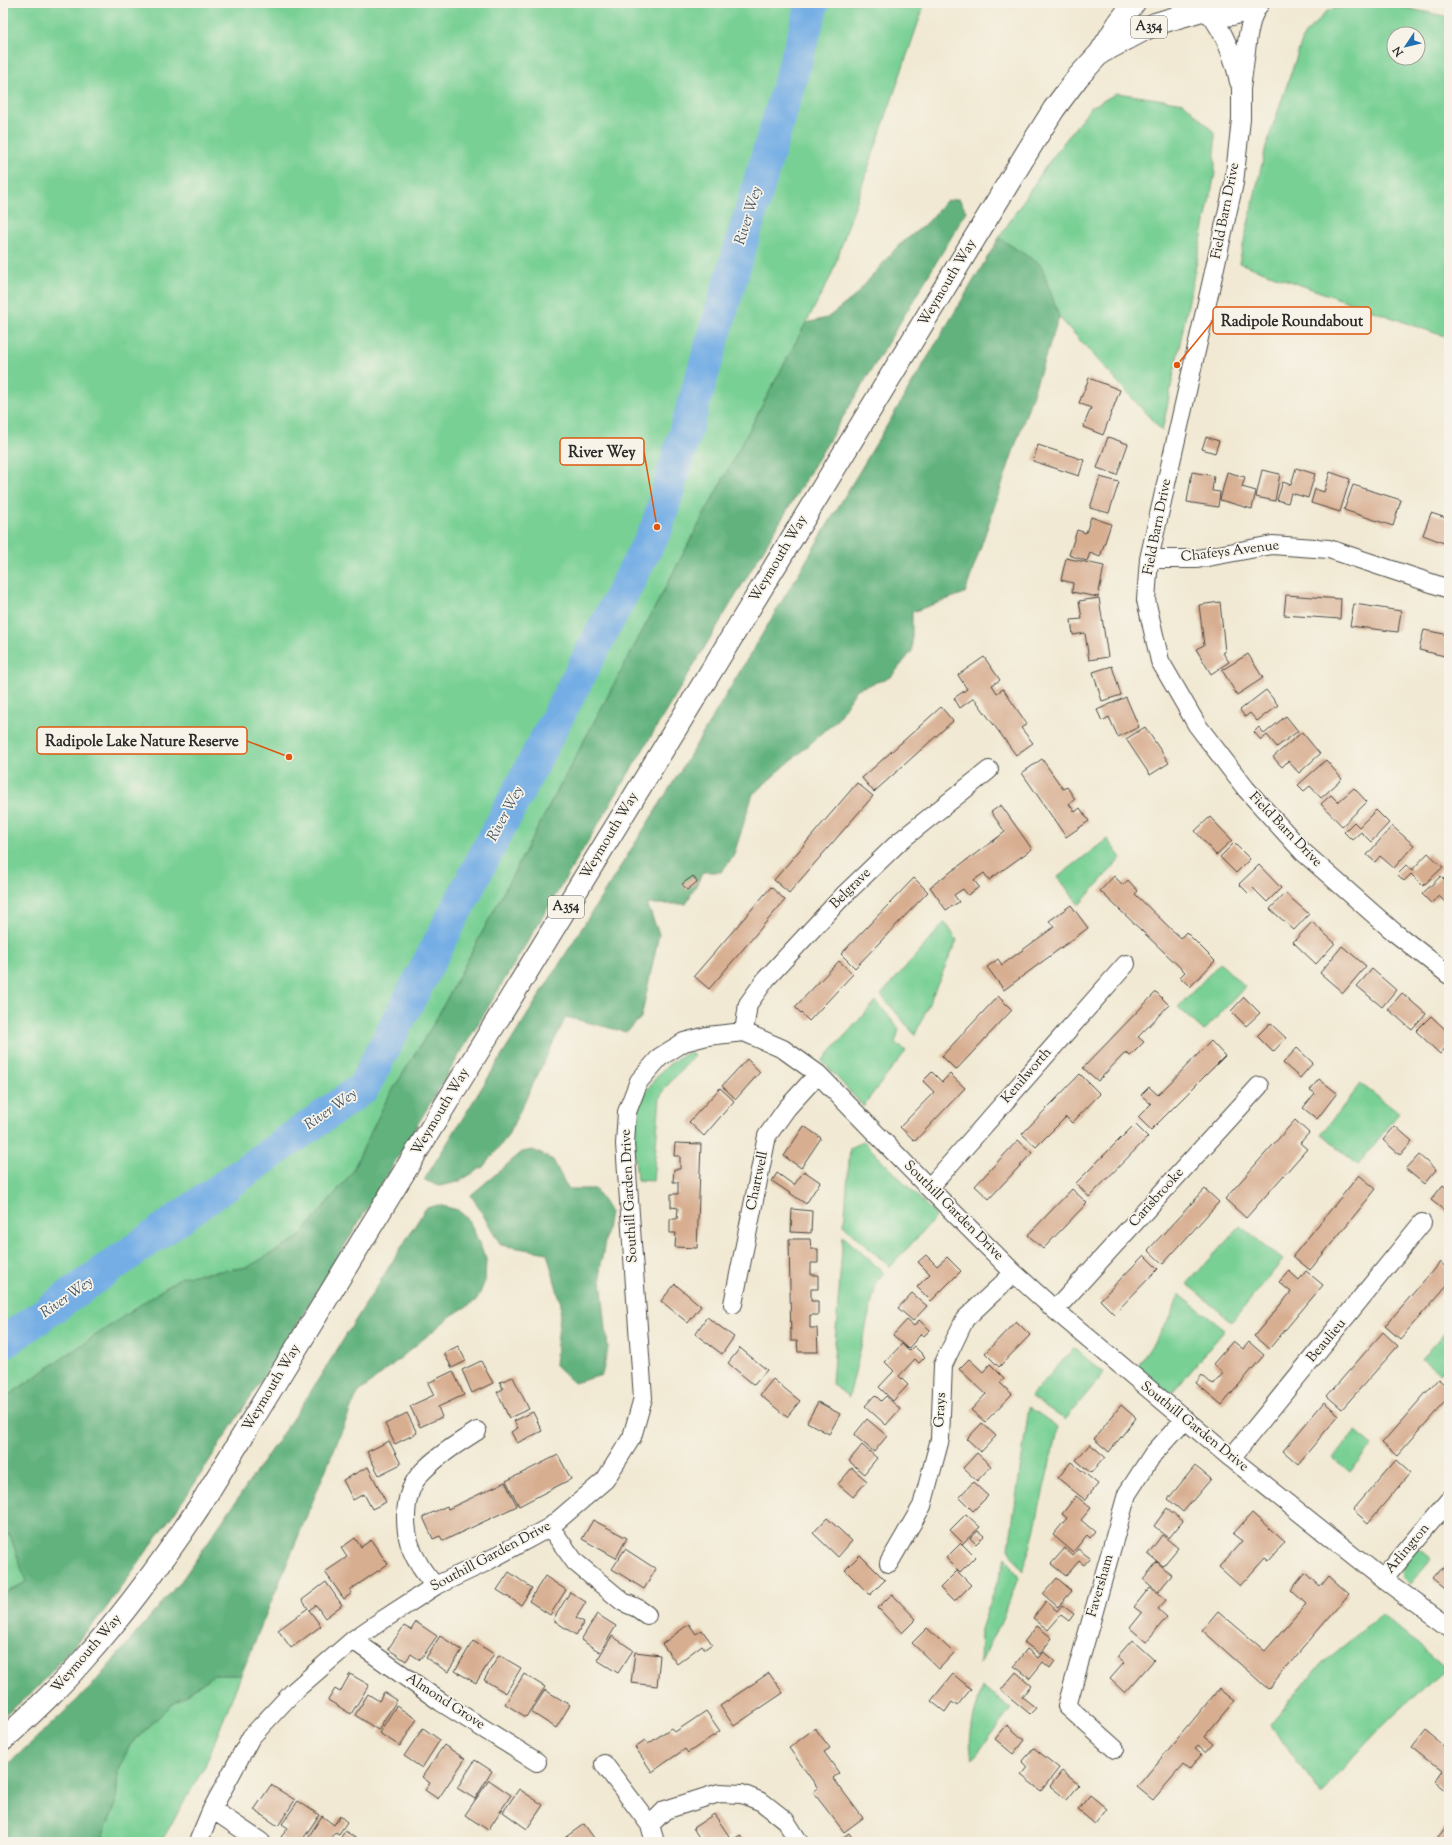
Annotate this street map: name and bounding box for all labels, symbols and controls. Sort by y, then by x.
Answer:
road number: A354 [1131,16,1167,38]
north arrow [1386,26,1426,66]
text: N [1389,43,1408,60]
street label: Field Barn Drive [1207,161,1245,261]
water label: River Wey [730,184,768,248]
street label: Weymouth Way [914,236,982,330]
callout: Radipole Roundabout [1213,307,1371,334]
text: Radipole Roundabout [1221,312,1364,333]
callout: River Wey [560,438,644,465]
text: River Wey [568,443,636,464]
street label: Field Barn Drive [1139,477,1177,577]
street label: Weymouth Way [745,512,813,606]
street label: Chafeys Avenue [1180,536,1280,568]
callout: Radipole Lake Nature Reserve [37,727,247,754]
text: Radipole Lake Nature Reserve [45,732,239,753]
water label: River Wey [483,783,529,845]
street label: Field Barn Drive [1244,788,1326,872]
street label: Weymouth Way [576,789,644,883]
street label: Belgrave [826,864,876,914]
road number: A354 [548,896,584,918]
street label: Kenilworth [997,1044,1057,1108]
street label: Weymouth Way [407,1065,475,1159]
water label: River Wey [301,1084,361,1136]
street label: Southill Garden Drive [617,1129,643,1263]
street label: Chartwell [742,1149,774,1212]
street label: Southill Garden Drive [899,1157,1007,1265]
street label: Carisbrooke [1125,1164,1189,1232]
water label: River Wey [37,1272,97,1324]
street label: Beaulieu [1303,1315,1351,1367]
street label: Weymouth Way [238,1341,306,1435]
street label: Southill Garden Drive [1136,1377,1252,1477]
street label: Grays [930,1392,952,1428]
street label: Southill Garden Drive [427,1517,555,1597]
street label: Arlington [1381,1520,1435,1578]
street label: Faversham [1083,1552,1120,1620]
street label: Weymouth Way [47,1610,127,1698]
street label: Almond Grove [401,1669,489,1735]

